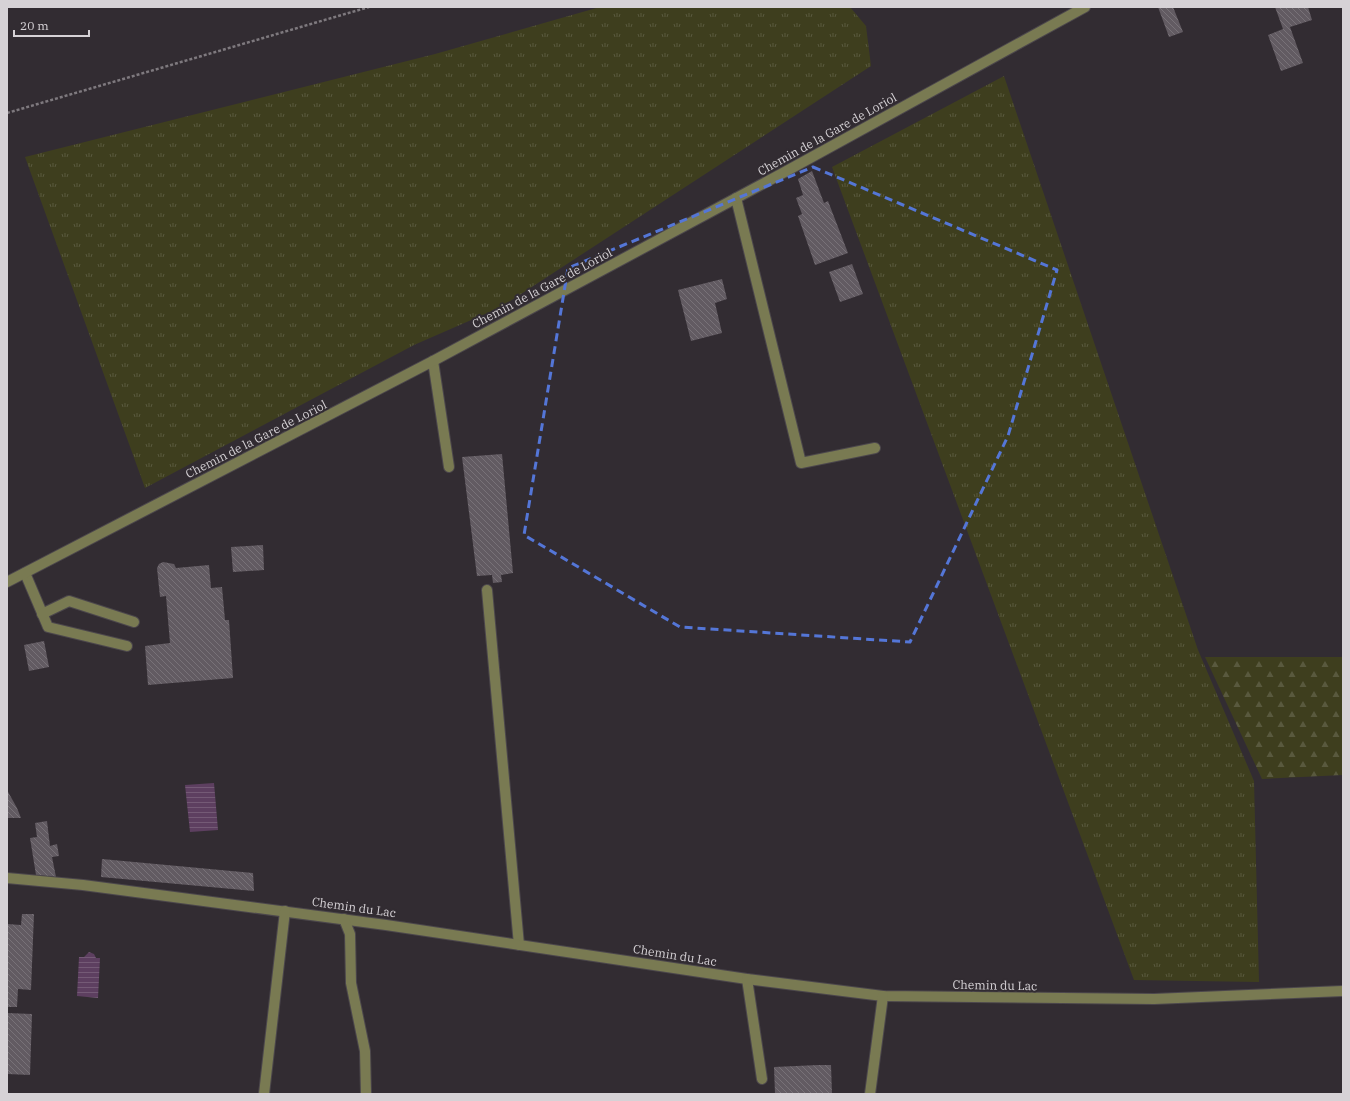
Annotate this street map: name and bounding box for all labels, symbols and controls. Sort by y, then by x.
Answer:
scale bar [14,12,89,38]
text: 20 m [20,18,49,33]
street label: Chemin de la Gare de Loriol [755,89,899,179]
street label: Chemin de la Gare de Loriol [469,244,615,331]
street label: Chemin de la Gare de Loriol [183,397,330,481]
street label: Chemin du Lac [311,894,397,920]
street label: Chemin du Lac [632,941,718,969]
street label: Chemin du Lac [952,977,1038,993]

